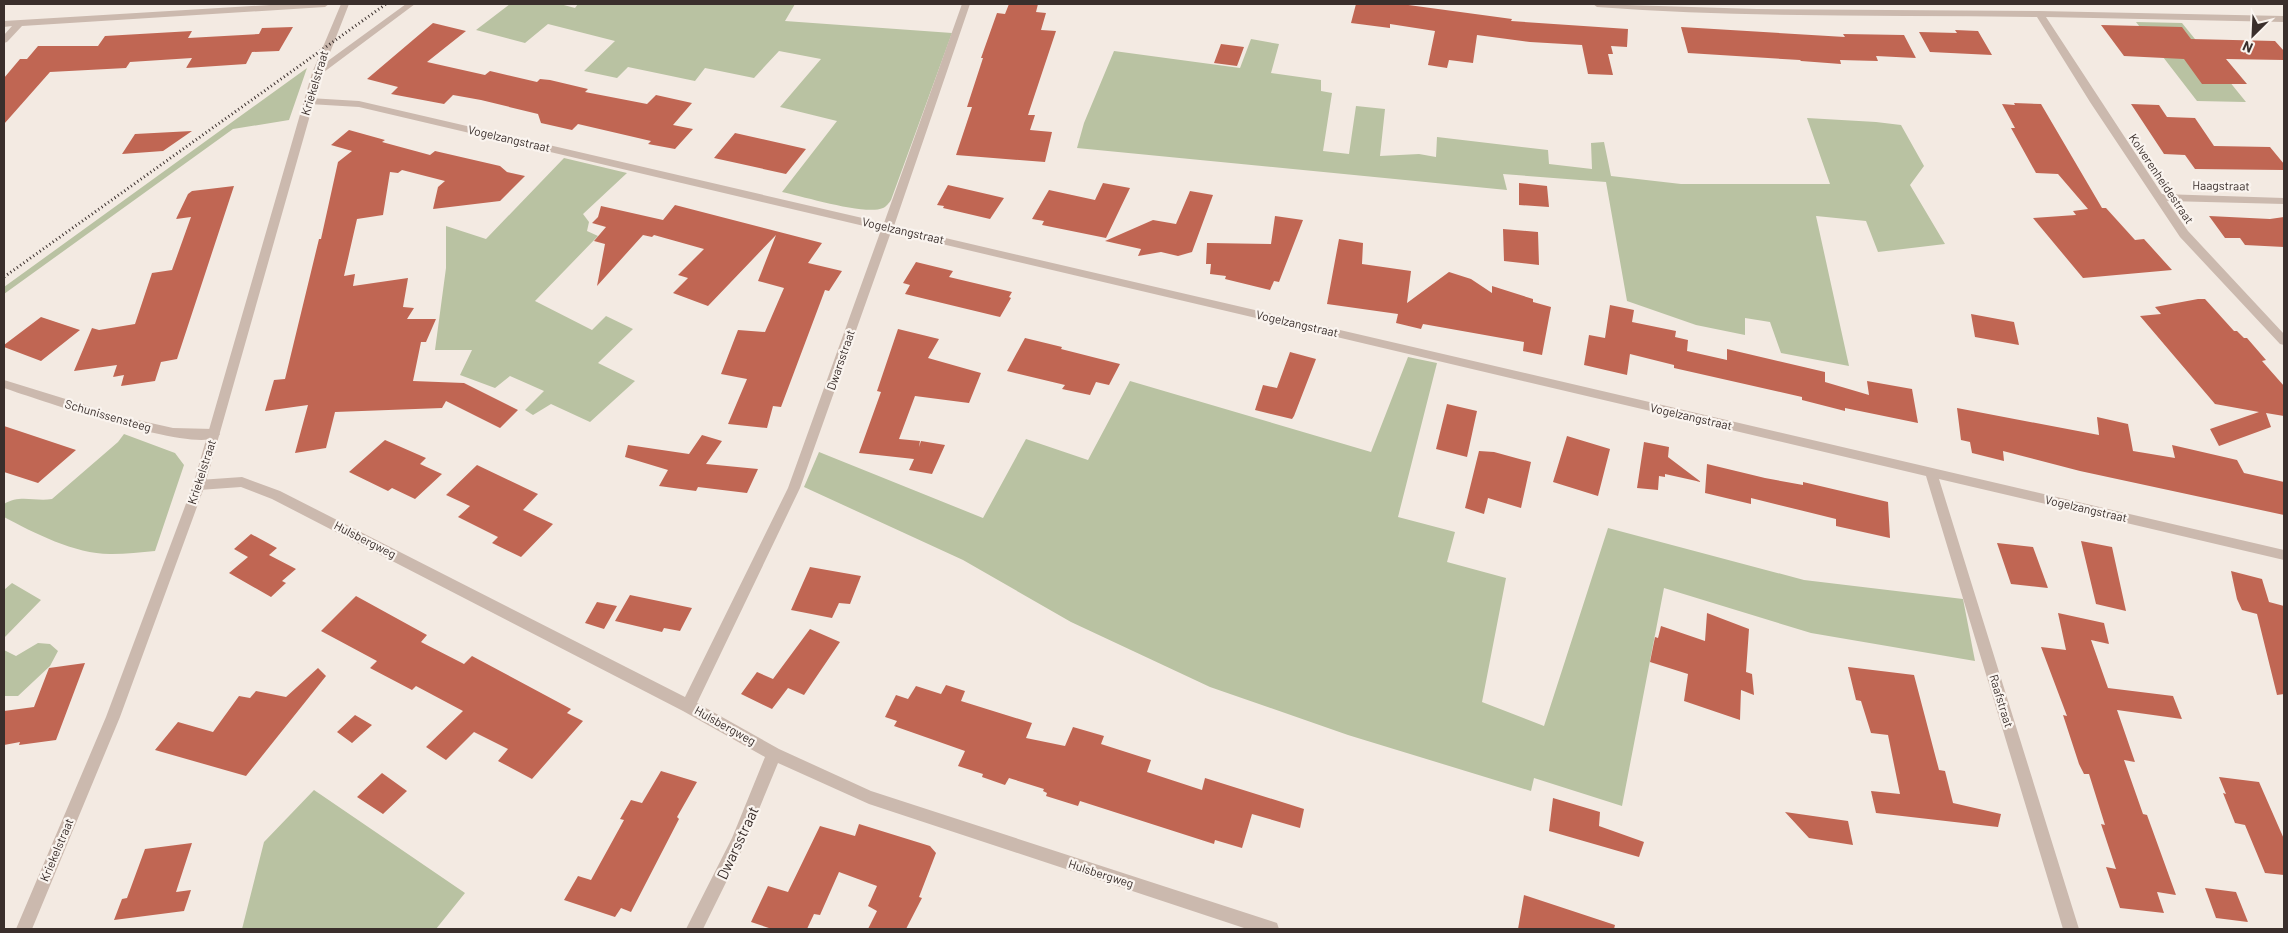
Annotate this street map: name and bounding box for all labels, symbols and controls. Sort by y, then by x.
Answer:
north arrow [2228,10,2278,60]
text: N [2240,38,2255,57]
street label: Kriekelstraat [298,49,331,117]
street label: Vogelzangstraat [467,122,552,154]
street label: Kolverenheidestraat [2127,131,2197,226]
street label: Haagstraat [2192,177,2250,193]
street label: Vogelzangstraat [861,214,946,246]
street label: Vogelzangstraat [1255,307,1340,339]
street label: Dwarsstraat [823,328,857,392]
street label: Schunissensteeg [64,396,153,434]
street label: Vogelzangstraat [1649,400,1734,432]
street label: Kriekelstraat [184,438,218,506]
street label: Vogelzangstraat [2044,492,2129,524]
street label: Hulsbergweg [332,518,399,561]
street label: Raafstraat [1987,673,2017,729]
street label: Hulsbergweg [693,703,758,748]
street label: Dwarsstraat [712,803,762,882]
street label: Kriekelstraat [37,816,76,883]
street label: Hulsbergweg [1067,856,1136,890]

